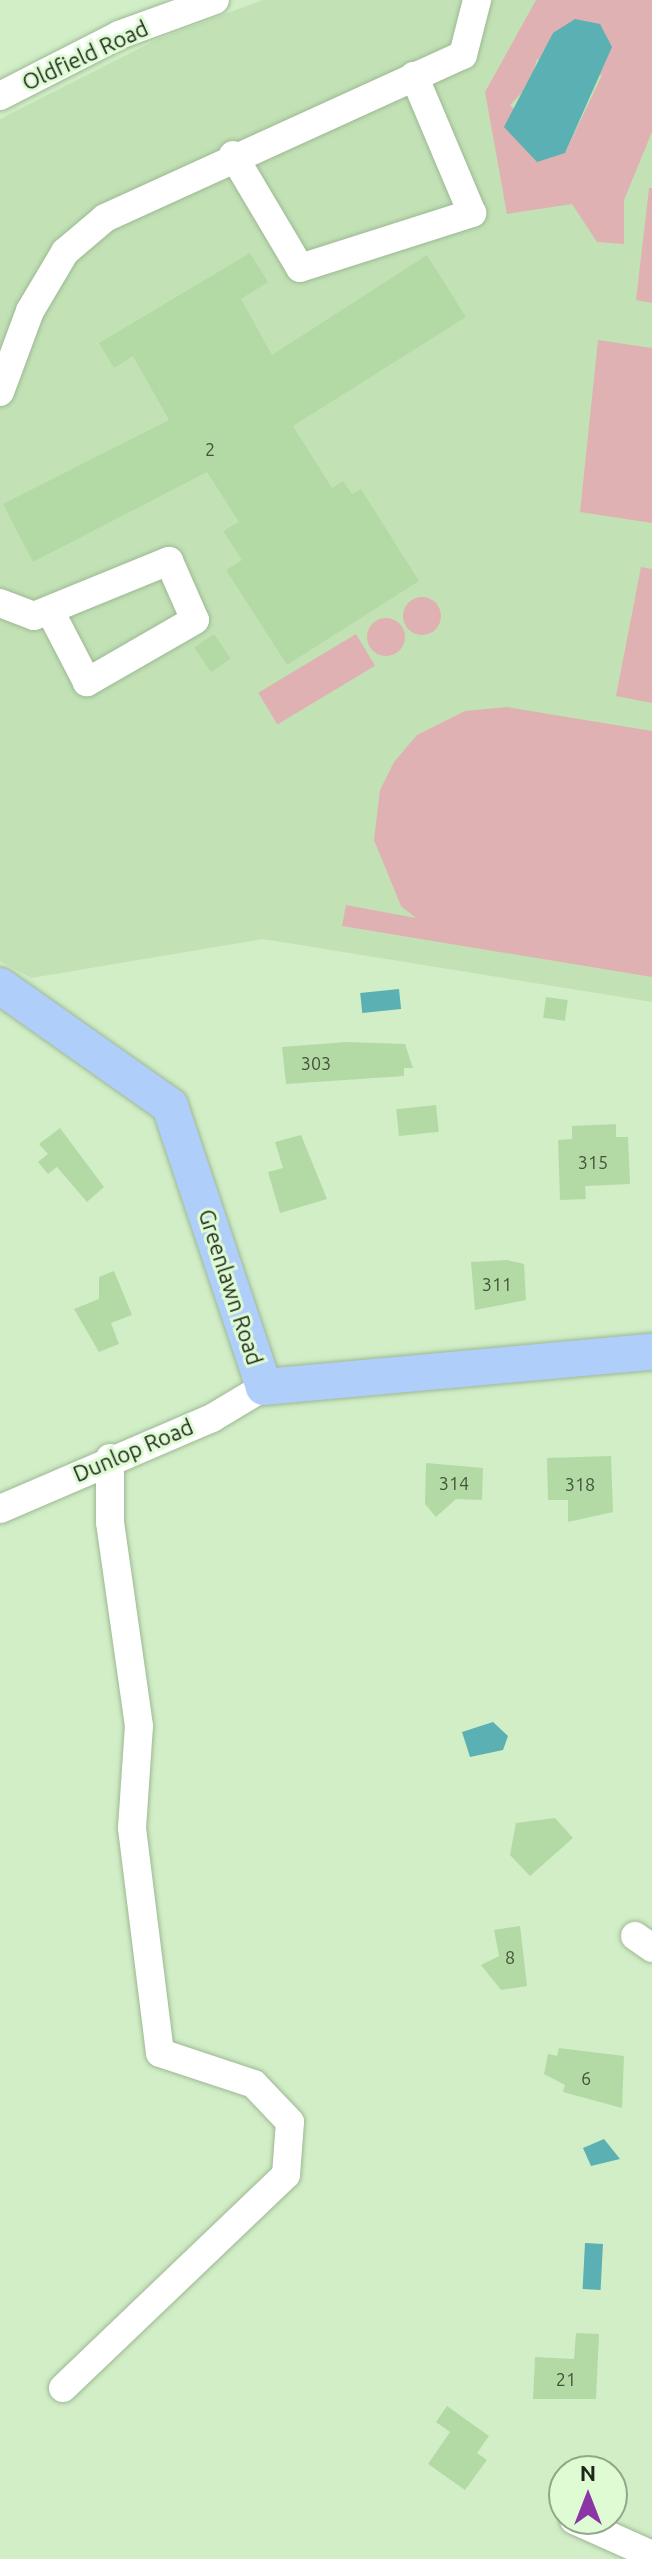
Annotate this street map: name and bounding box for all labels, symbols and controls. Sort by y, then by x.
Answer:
street label: Oldfield Road [18,14,152,96]
house number: 2 [205,438,215,460]
house number: 303 [301,1052,331,1074]
house number: 315 [578,1151,608,1173]
street label: Greenlawn Road [193,1206,269,1368]
house number: 311 [482,1273,512,1295]
street label: Dunlop Road [69,1413,197,1487]
house number: 314 [439,1472,469,1494]
house number: 318 [565,1473,595,1495]
house number: 8 [505,1946,515,1968]
house number: 6 [581,2067,591,2089]
house number: 21 [556,2368,576,2390]
north arrow [548,2455,628,2535]
text: N [580,2460,596,2485]

